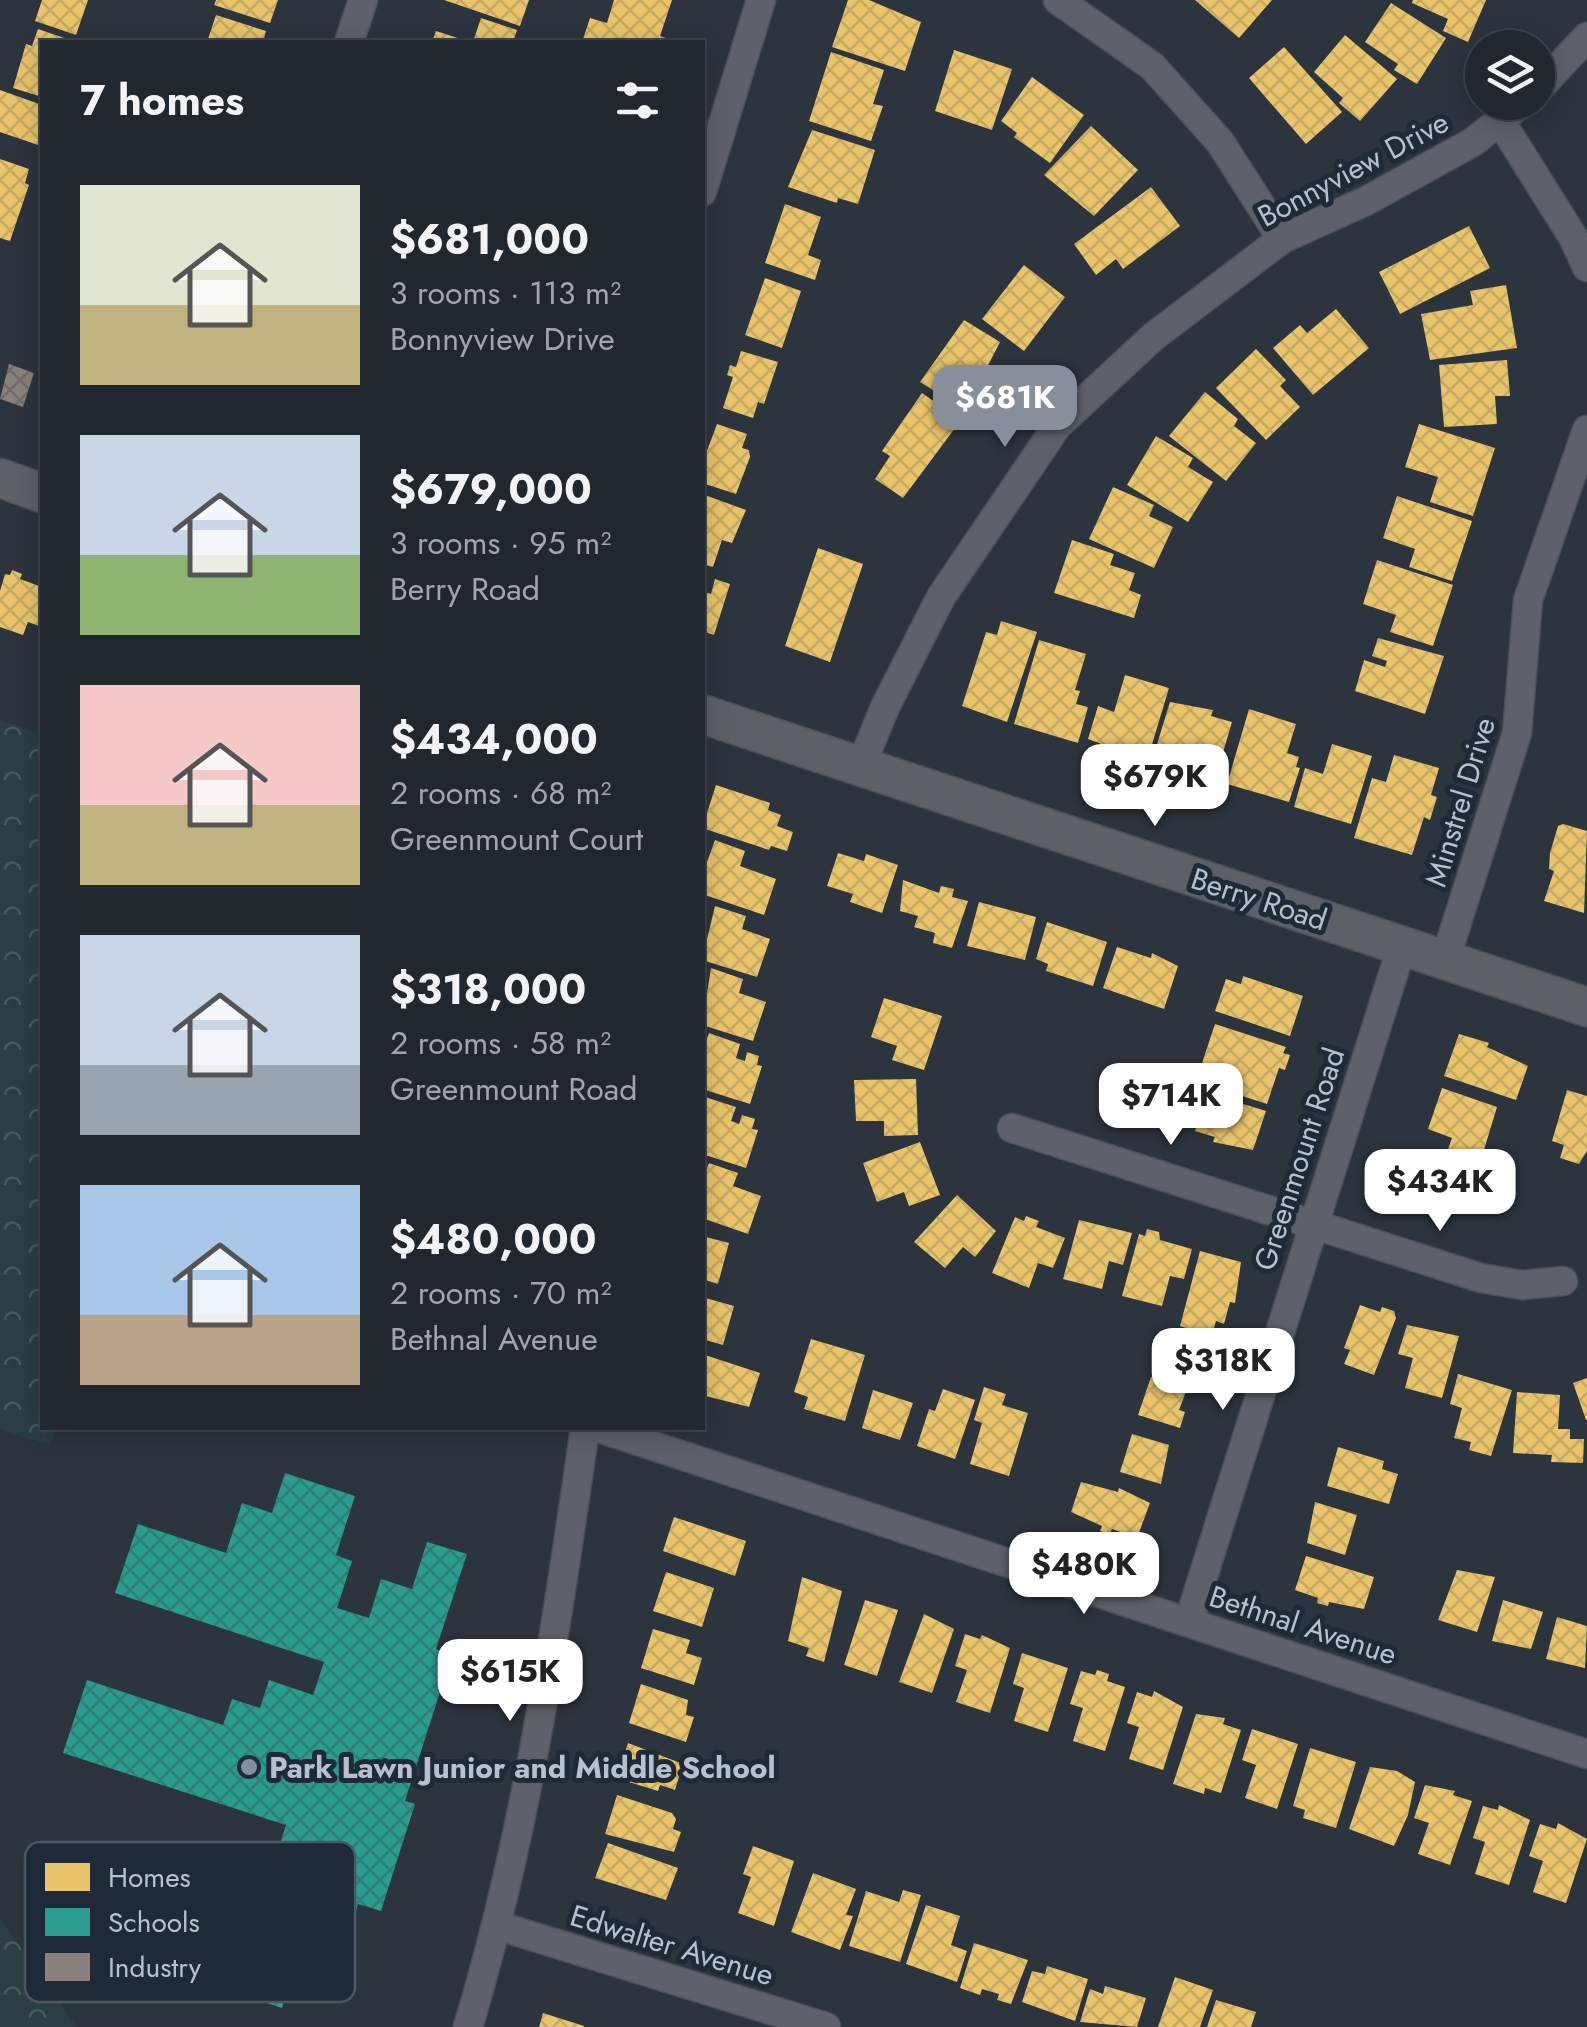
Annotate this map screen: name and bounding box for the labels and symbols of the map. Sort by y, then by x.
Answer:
street label: Bonnyview Drive [1250,101,1456,237]
pin: $681K [935,365,1075,450]
street label: Minstrel Drive [1414,712,1506,892]
pin: $679K [1085,744,1225,829]
street label: Berry Road [1185,857,1333,941]
street label: Greenmount Road [1243,1042,1355,1276]
pin: $714K [1101,1063,1241,1148]
pin: $434K [1370,1149,1510,1234]
pin: $318K [1153,1328,1293,1413]
pin: $480K [1014,1532,1154,1617]
street label: Bethnal Avenue [1204,1574,1402,1676]
pin: $615K [440,1639,580,1724]
place label: Park Lawn Junior and Middle School [269,1746,776,1789]
marker: Park Lawn Junior and Middle School [238,1756,260,1778]
legend [25,1842,355,2002]
text: Homes [108,1857,191,1898]
street label: Edwalter Avenue [565,1894,779,1996]
text: Schools [108,1902,200,1943]
text: Industry [108,1947,202,1988]

